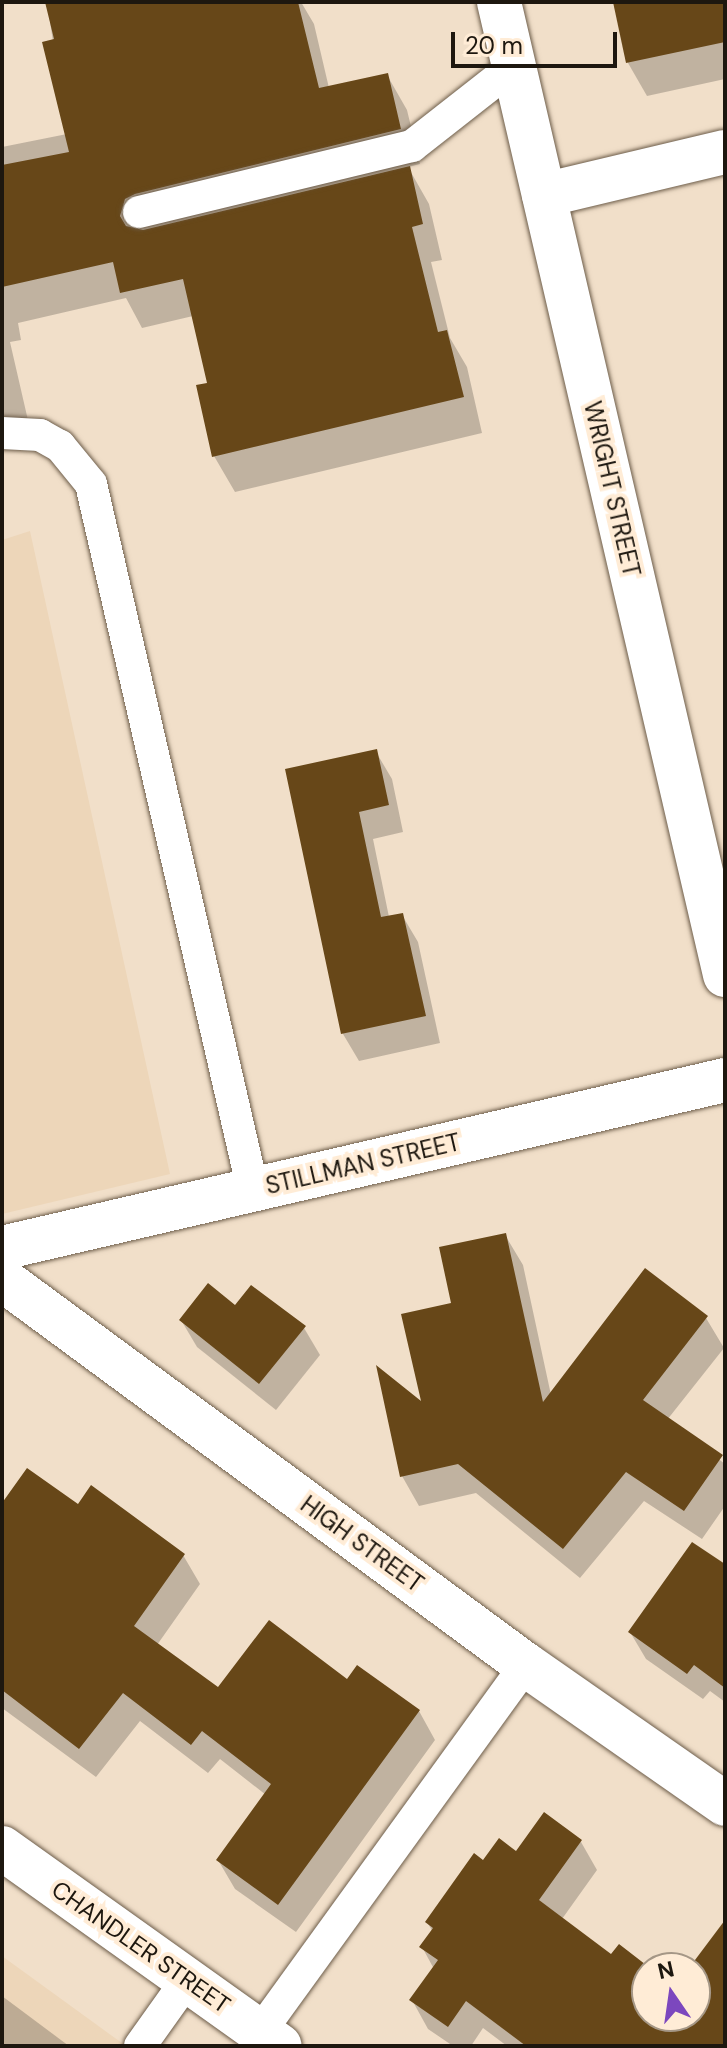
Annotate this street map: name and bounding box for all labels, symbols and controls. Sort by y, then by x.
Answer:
scale bar [455,16,621,66]
text: 20 m [465,30,523,61]
street label: WRIGHT STREET [578,398,646,580]
street label: STILLMAN STREET [263,1128,463,1200]
street label: HIGH STREET [295,1490,429,1598]
street label: CHANDLER STREET [46,1875,236,2019]
north arrow [631,1952,711,2032]
text: N [655,1954,677,1986]

